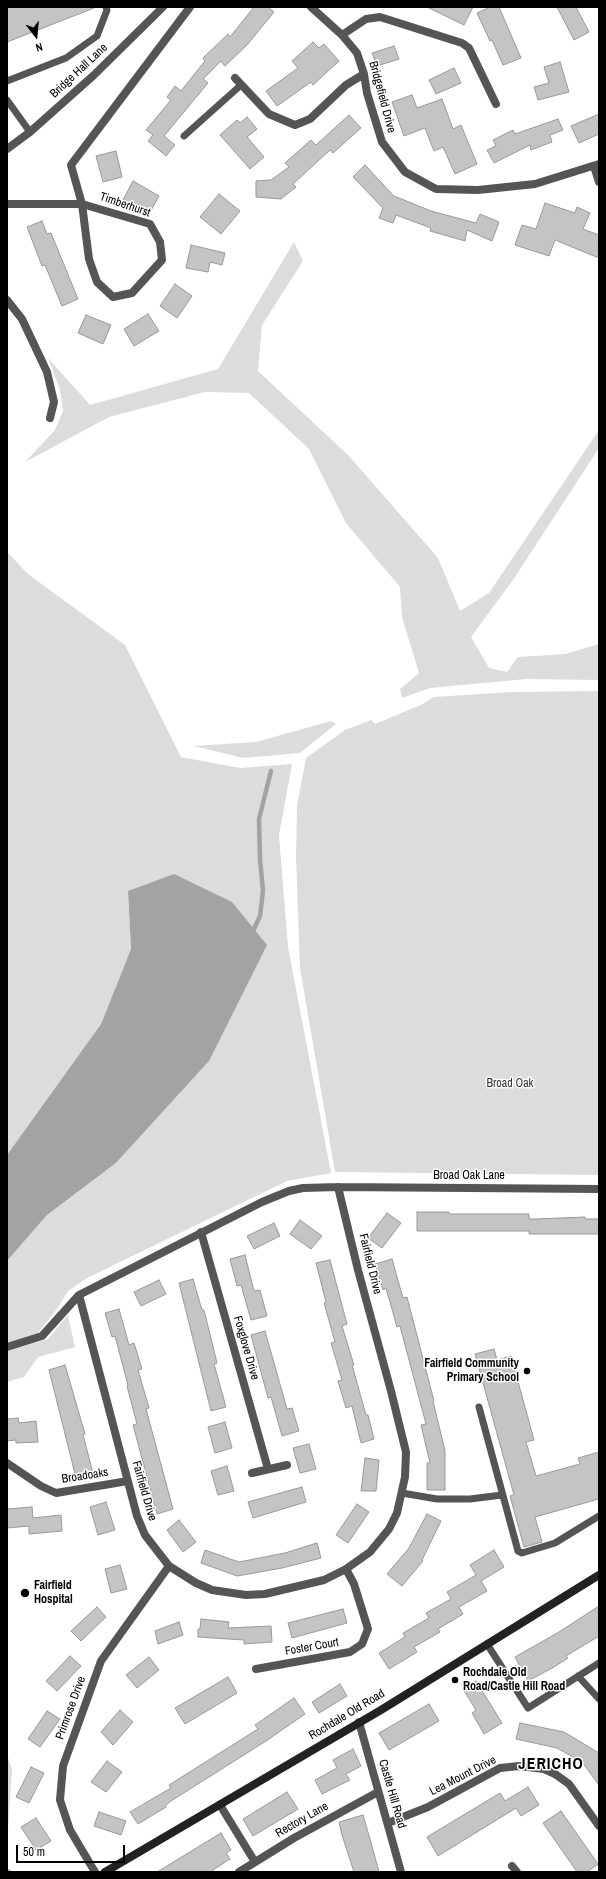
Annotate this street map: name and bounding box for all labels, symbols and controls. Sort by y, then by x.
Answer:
north arrow [16,16,56,56]
text: N [34,40,44,55]
street label: Bridge Hall Lane [47,41,111,101]
street label: Bridgefield Drive [365,59,399,135]
street label: Timberhurst [98,190,152,220]
park label: Broad Oak [486,1077,534,1091]
street label: Broad Oak Lane [433,1169,505,1183]
street label: Fairfield Drive [356,1232,384,1296]
street label: Foxglove Drive [230,1314,262,1382]
place label: Fairfield Community Primary School [424,1357,519,1385]
marker: Fairfield Community Primary School [522,1366,532,1376]
street label: Fairfield Drive [129,1459,159,1523]
street label: Broadoaks [61,1465,109,1487]
place label: Fairfield Hospital [34,1579,73,1607]
marker: Fairfield Hospital [19,1587,31,1599]
street label: Foster Court [284,1635,340,1659]
place label: Rochdale Old Road/Castle Hill Road [463,1666,565,1694]
street label: Primrose Drive [53,1674,89,1742]
marker: Rochdale Old Road/Castle Hill Road [450,1675,460,1685]
street label: Rochdale Old Road [306,1687,388,1743]
street label: Lea Mount Drive [427,1753,499,1799]
district label: JERICHO [518,1755,584,1775]
street label: Castle Hill Road [375,1758,409,1830]
street label: Rectory Lane [273,1799,331,1841]
scale bar [18,1837,127,1863]
text: 50 m [23,1844,45,1860]

